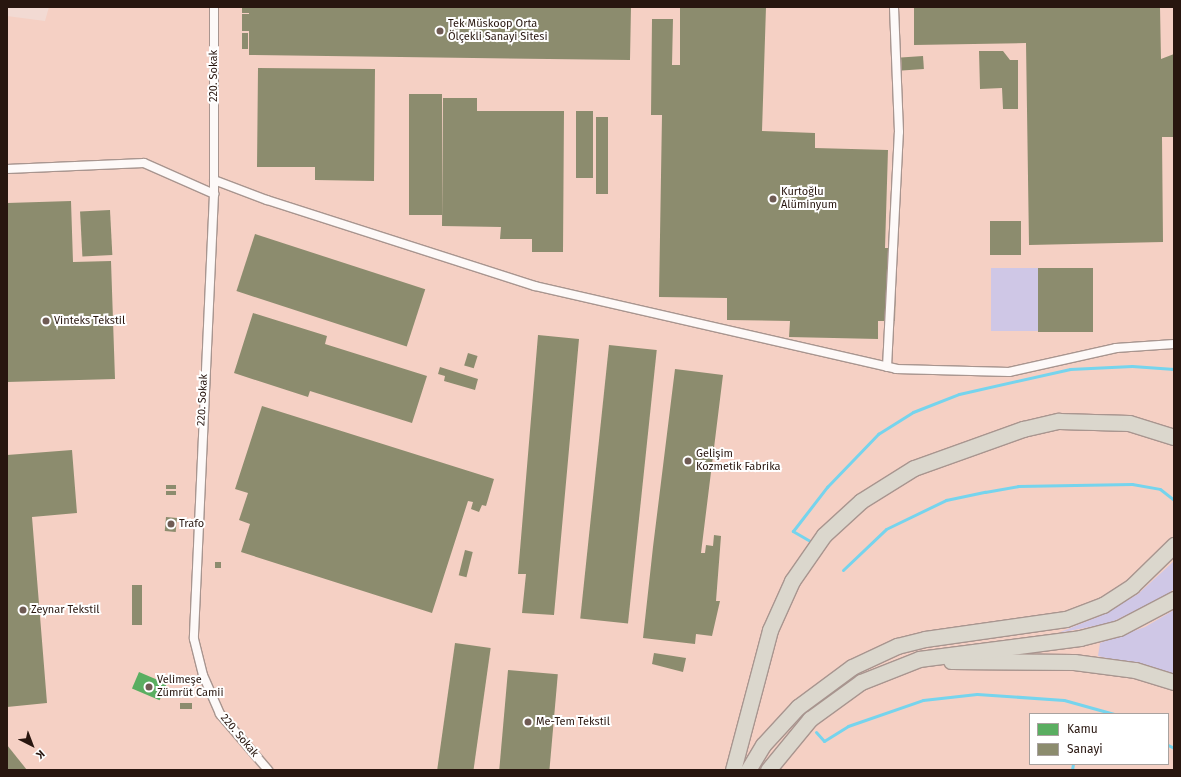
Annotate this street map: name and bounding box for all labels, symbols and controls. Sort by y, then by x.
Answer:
place label: Tek Müskoop Orta Ölçekli Sanayi Sitesi [448,18,547,44]
marker: Tek Müskoop Orta Ölçekli Sanayi Sitesi [435,26,445,36]
street label: 220. Sokak [207,50,221,102]
place label: Kurtoğlu Alüminyum [781,186,837,212]
marker: Kurtoğlu Alüminyum [768,194,778,204]
place label: Vinteks Tekstil [54,314,125,328]
marker: Vinteks Tekstil [41,316,51,326]
street label: 220. Sokak [195,374,211,426]
place label: Gelişim Kozmetik Fabrika [696,448,781,474]
marker: Gelişim Kozmetik Fabrika [683,456,693,466]
place label: Trafo [179,517,204,531]
marker: Trafo [166,519,176,529]
place label: Zeynar Tekstil [31,603,100,617]
marker: Zeynar Tekstil [18,605,28,615]
place label: Velimeşe Zümrüt Camii [157,674,224,700]
marker: Velimeşe Zümrüt Camii [144,682,154,692]
street label: 220. Sokak [217,712,261,760]
legend [1029,713,1169,765]
place label: Me-Tem Tekstil [536,715,610,729]
marker: Me-Tem Tekstil [523,717,533,727]
text: Kamu [1067,722,1098,736]
north arrow [12,725,52,765]
text: Sanayi [1067,742,1103,756]
text: K [33,747,47,761]

